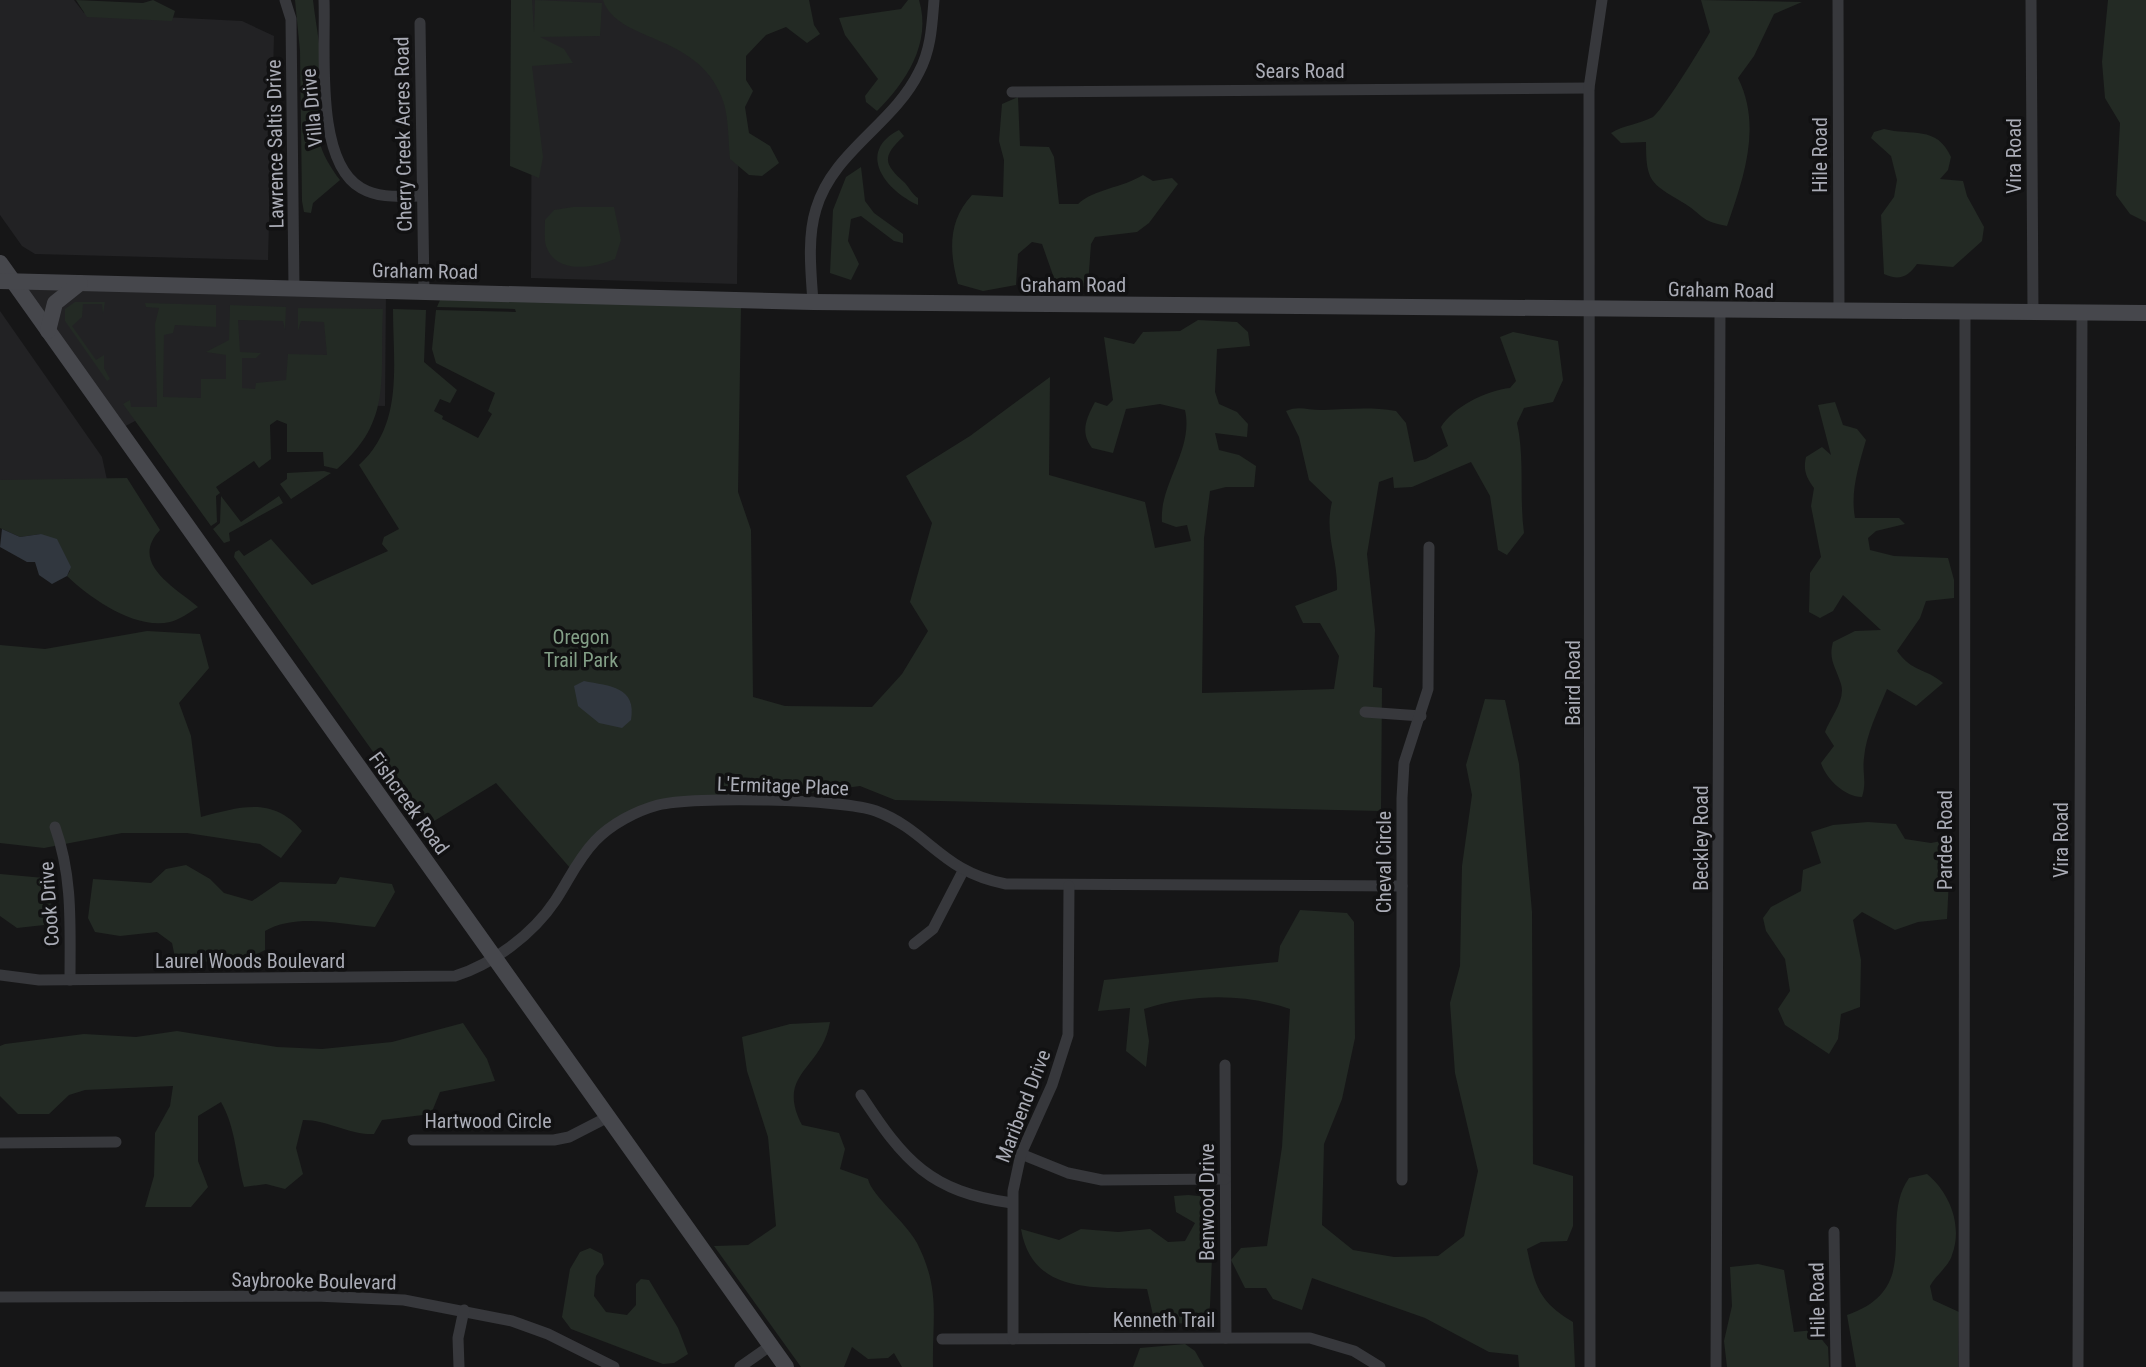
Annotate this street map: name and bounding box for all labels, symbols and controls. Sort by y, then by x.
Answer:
street label: Cherry Creek Acres Road [389,36,417,232]
street label: Lawrence Saltis Drive [262,59,288,229]
street label: Sears Road [1255,59,1345,83]
street label: Villa Drive [297,68,327,148]
street label: Hile Road [1808,117,1832,193]
street label: Vira Road [2002,118,2026,194]
street label: Graham Road [372,258,478,284]
street label: Graham Road [1020,273,1126,297]
street label: Graham Road [1668,277,1774,303]
park label: Oregon Trail Park [544,625,618,672]
street label: Baird Road [1561,640,1585,726]
street label: Fishcreek Road [364,747,454,859]
street label: L'Ermitage Place [717,772,849,800]
street label: Beckley Road [1689,785,1713,891]
street label: Pardee Road [1933,790,1957,890]
street label: Vira Road [2049,802,2073,878]
street label: Cheval Circle [1372,811,1396,913]
street label: Cook Drive [34,861,64,947]
street label: Laurel Woods Boulevard [155,949,345,973]
street label: Maribend Drive [991,1046,1055,1166]
street label: Hartwood Circle [424,1109,552,1133]
street label: Benwood Drive [1195,1143,1219,1261]
street label: Hile Road [1804,1262,1830,1338]
street label: Saybrooke Boulevard [231,1268,397,1294]
street label: Kenneth Trail [1113,1308,1215,1332]

